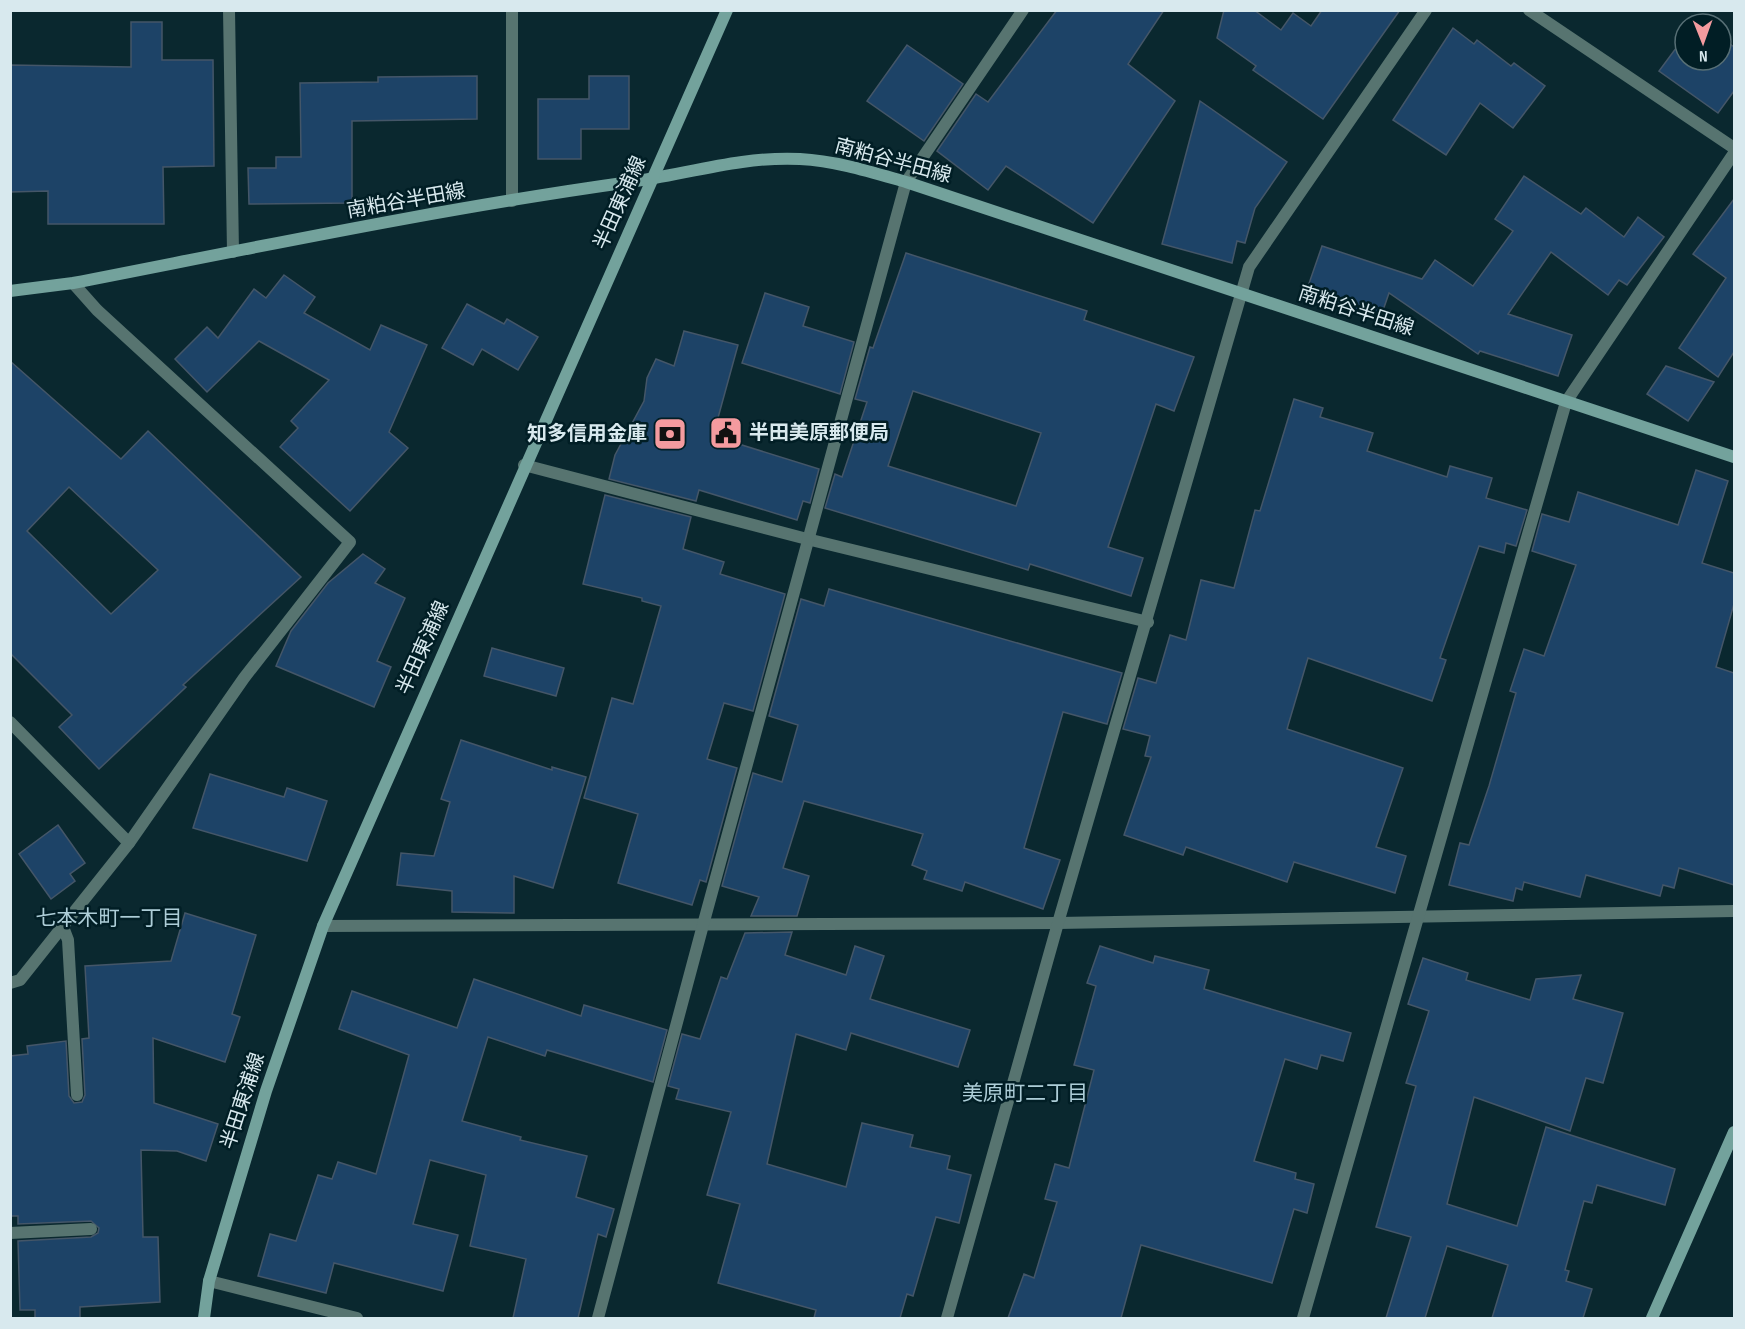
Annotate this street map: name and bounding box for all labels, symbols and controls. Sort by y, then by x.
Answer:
north arrow [1673,12,1733,72]
text: N [1699,46,1708,65]
street label: 南粕谷半田線 [832,134,954,188]
street label: 半田東浦線 [589,152,651,254]
street label: 南粕谷半田線 [345,179,467,223]
street label: 南粕谷半田線 [1295,281,1417,341]
public building icon: 半田美原郵便局 [708,415,744,451]
bank icon: 知多信用金庫 [652,416,688,452]
place label: 半田美原郵便局 [749,421,889,445]
place label: 知多信用金庫 [527,422,647,446]
street label: 半田東浦線 [392,597,454,699]
district label: 七本木町一丁目 [36,906,183,931]
street label: 半田東浦線 [216,1050,270,1152]
district label: 美原町二丁目 [962,1081,1088,1106]

